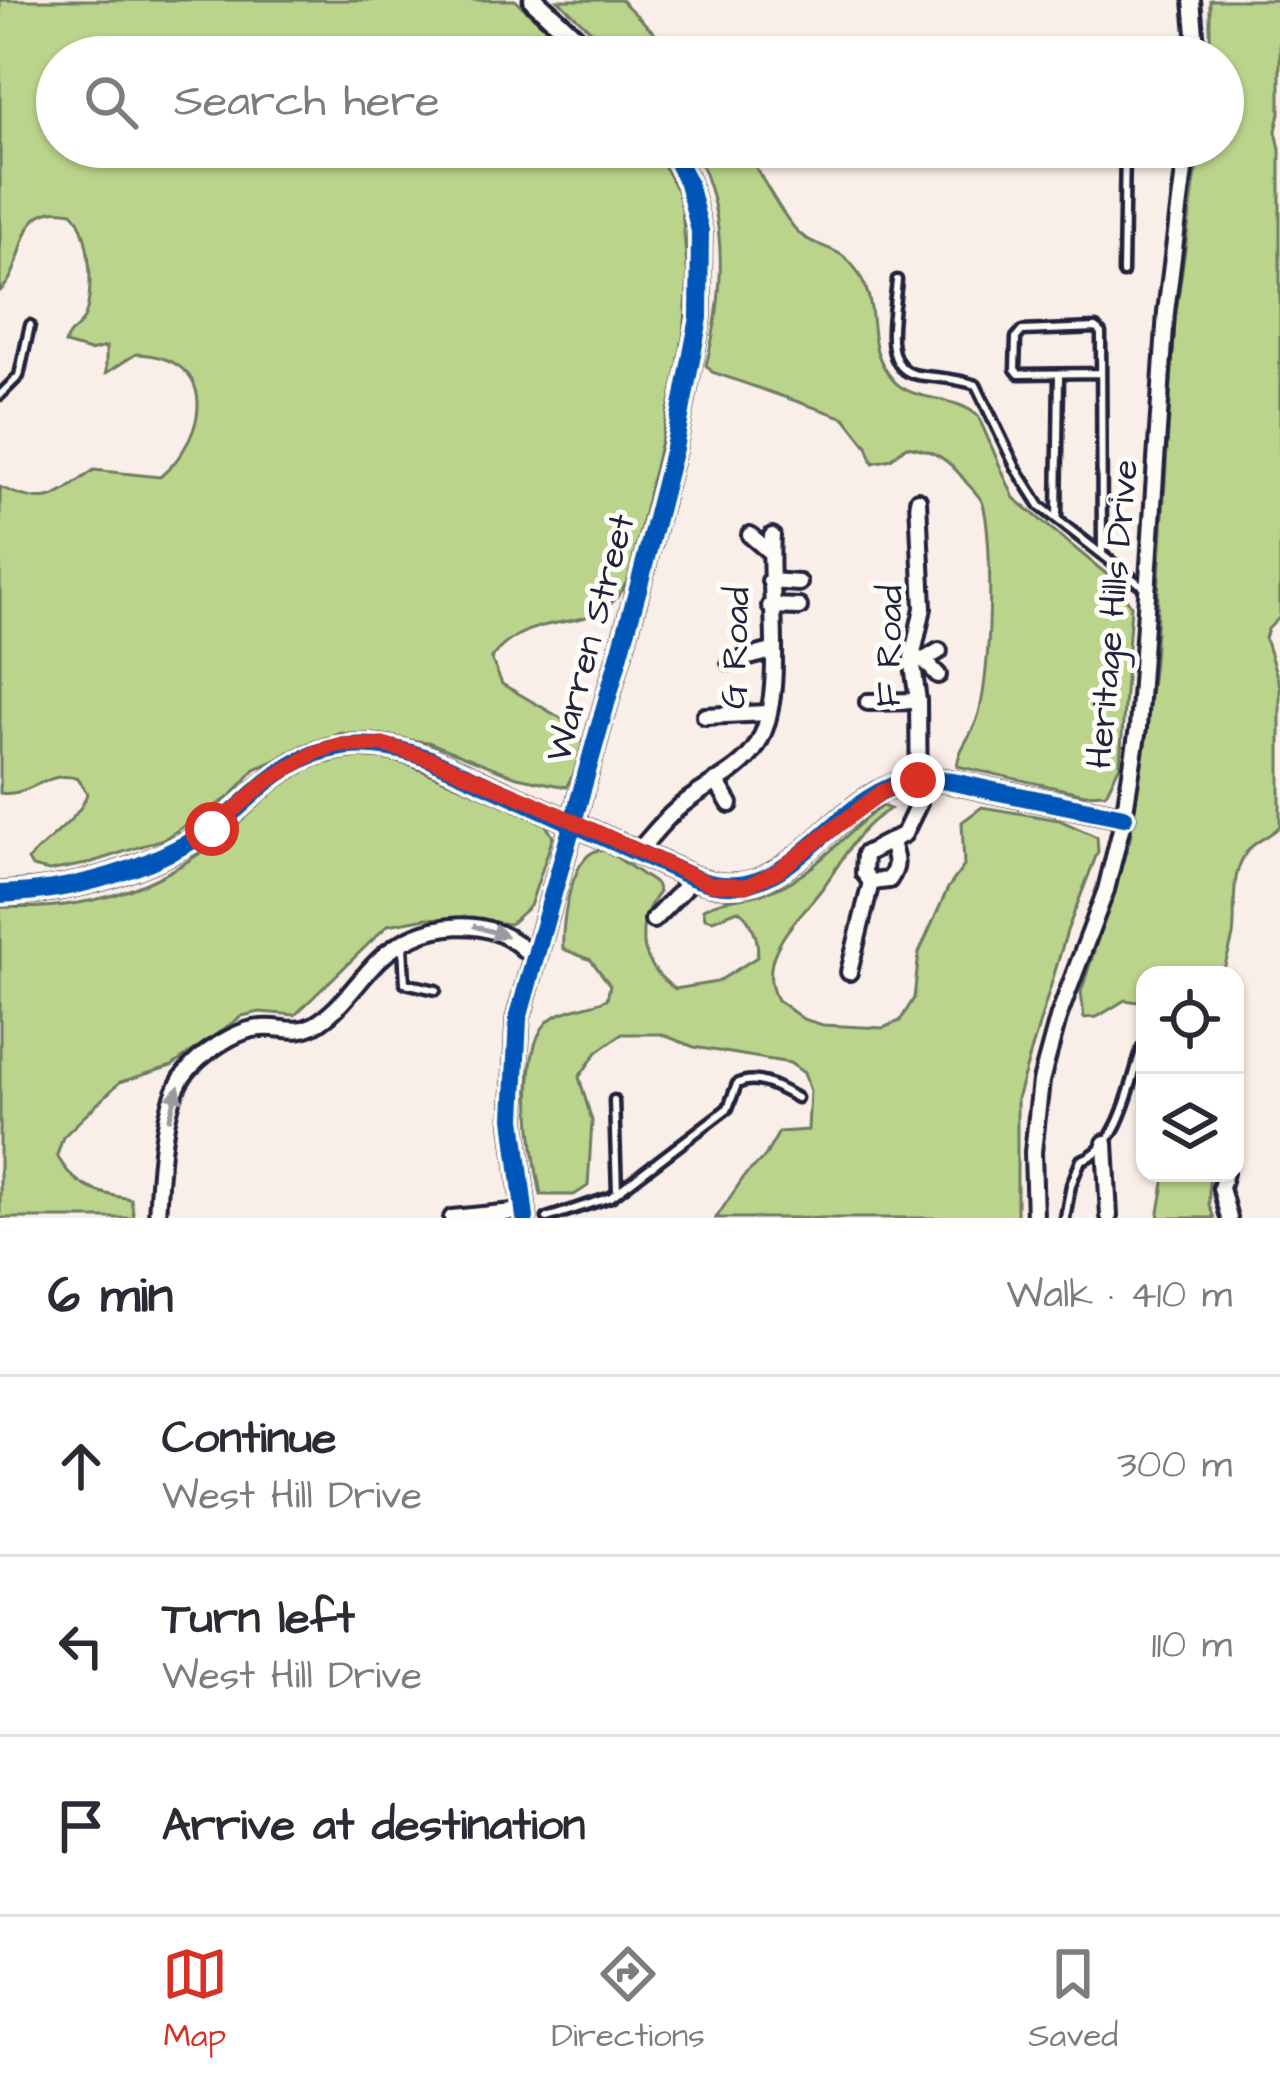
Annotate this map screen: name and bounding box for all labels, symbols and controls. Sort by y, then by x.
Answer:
search box [36,36,1244,168]
icon: search [78,69,144,135]
text: Search here [174,71,440,133]
street label: Heritage Hills Drive [1074,457,1153,771]
street label: Warren Street [533,508,649,768]
street label: F Road [863,585,917,707]
street label: G Road [708,586,764,710]
route end [891,753,945,807]
route start [185,802,239,856]
one-way arrow [472,923,508,941]
map controls [1136,966,1244,1182]
button: locate [1136,966,1244,1074]
button: layers [1136,1074,1244,1182]
one-way arrow [166,1084,185,1121]
text: 6 min [48,1261,173,1332]
text: Walk · 410 m [1007,1269,1232,1323]
text: Continue [162,1408,336,1470]
icon: ahead [48,1433,114,1499]
text: 300 m [1117,1439,1232,1493]
text: West Hill Drive [162,1470,422,1524]
text: Turn left [162,1588,355,1650]
icon: left [48,1613,114,1679]
text: 110 m [1151,1619,1232,1673]
text: West Hill Drive [162,1650,422,1704]
icon: arrive [48,1793,114,1859]
text: Arrive at destination [162,1795,585,1857]
tab: Map [162,1941,228,2059]
tab: Directions [551,1941,705,2059]
tab: Saved [1028,1941,1118,2059]

